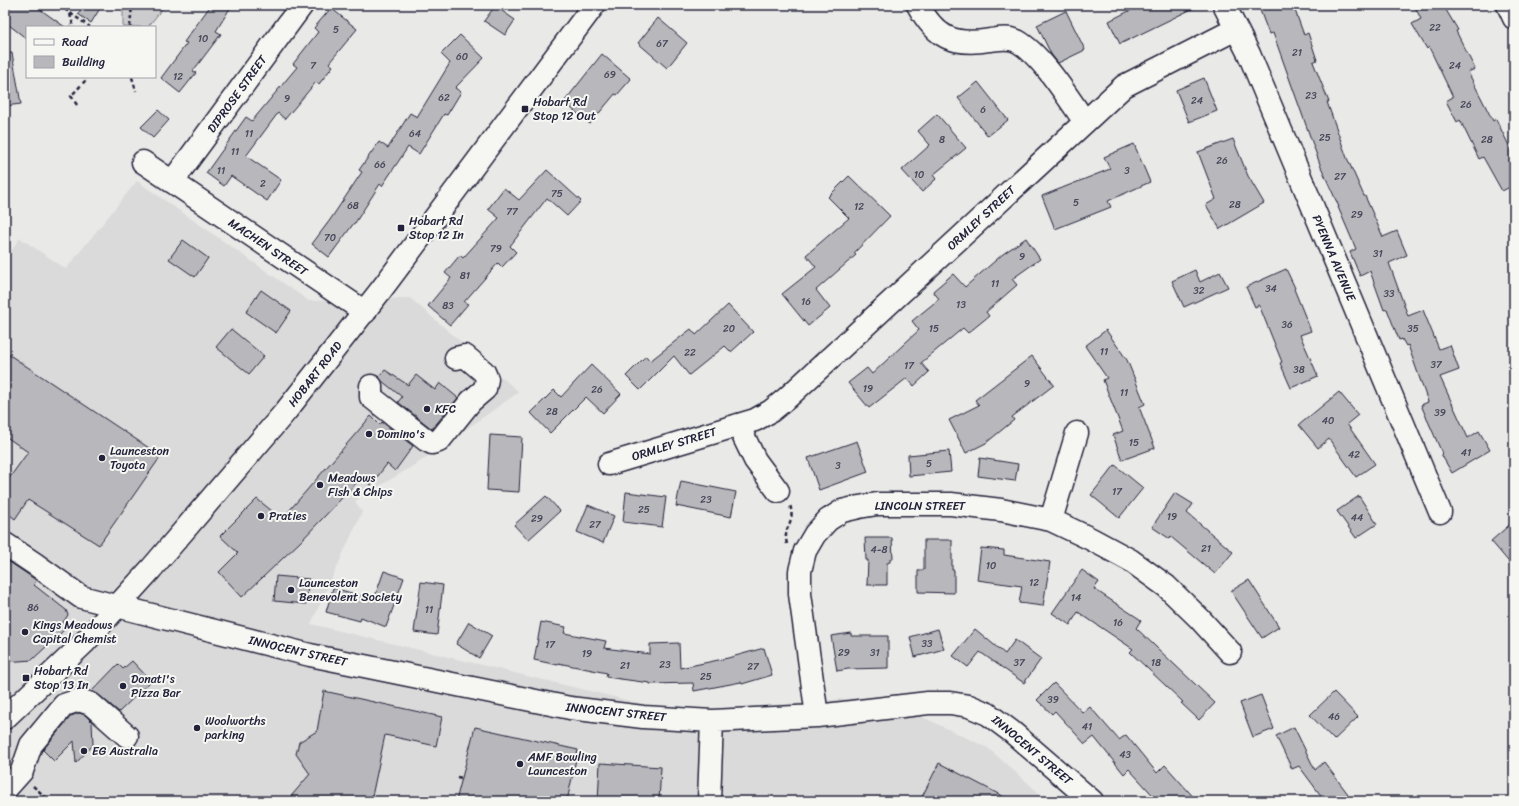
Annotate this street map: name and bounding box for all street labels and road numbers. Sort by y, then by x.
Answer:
street label: DIPROSE STREET [201,50,273,138]
street label: ORMLEY STREET [941,180,1021,256]
street label: PYENNA AVENUE [1306,211,1363,306]
street label: MACHEN STREET [224,212,313,282]
street label: HOBART ROAD [282,336,348,412]
street label: ORMLEY STREET [629,420,720,467]
street label: LINCOLN STREET [875,495,966,517]
street label: INNOCENT STREET [246,629,350,673]
street label: INNOCENT STREET [564,696,668,728]
street label: INNOCENT STREET [986,709,1078,791]

